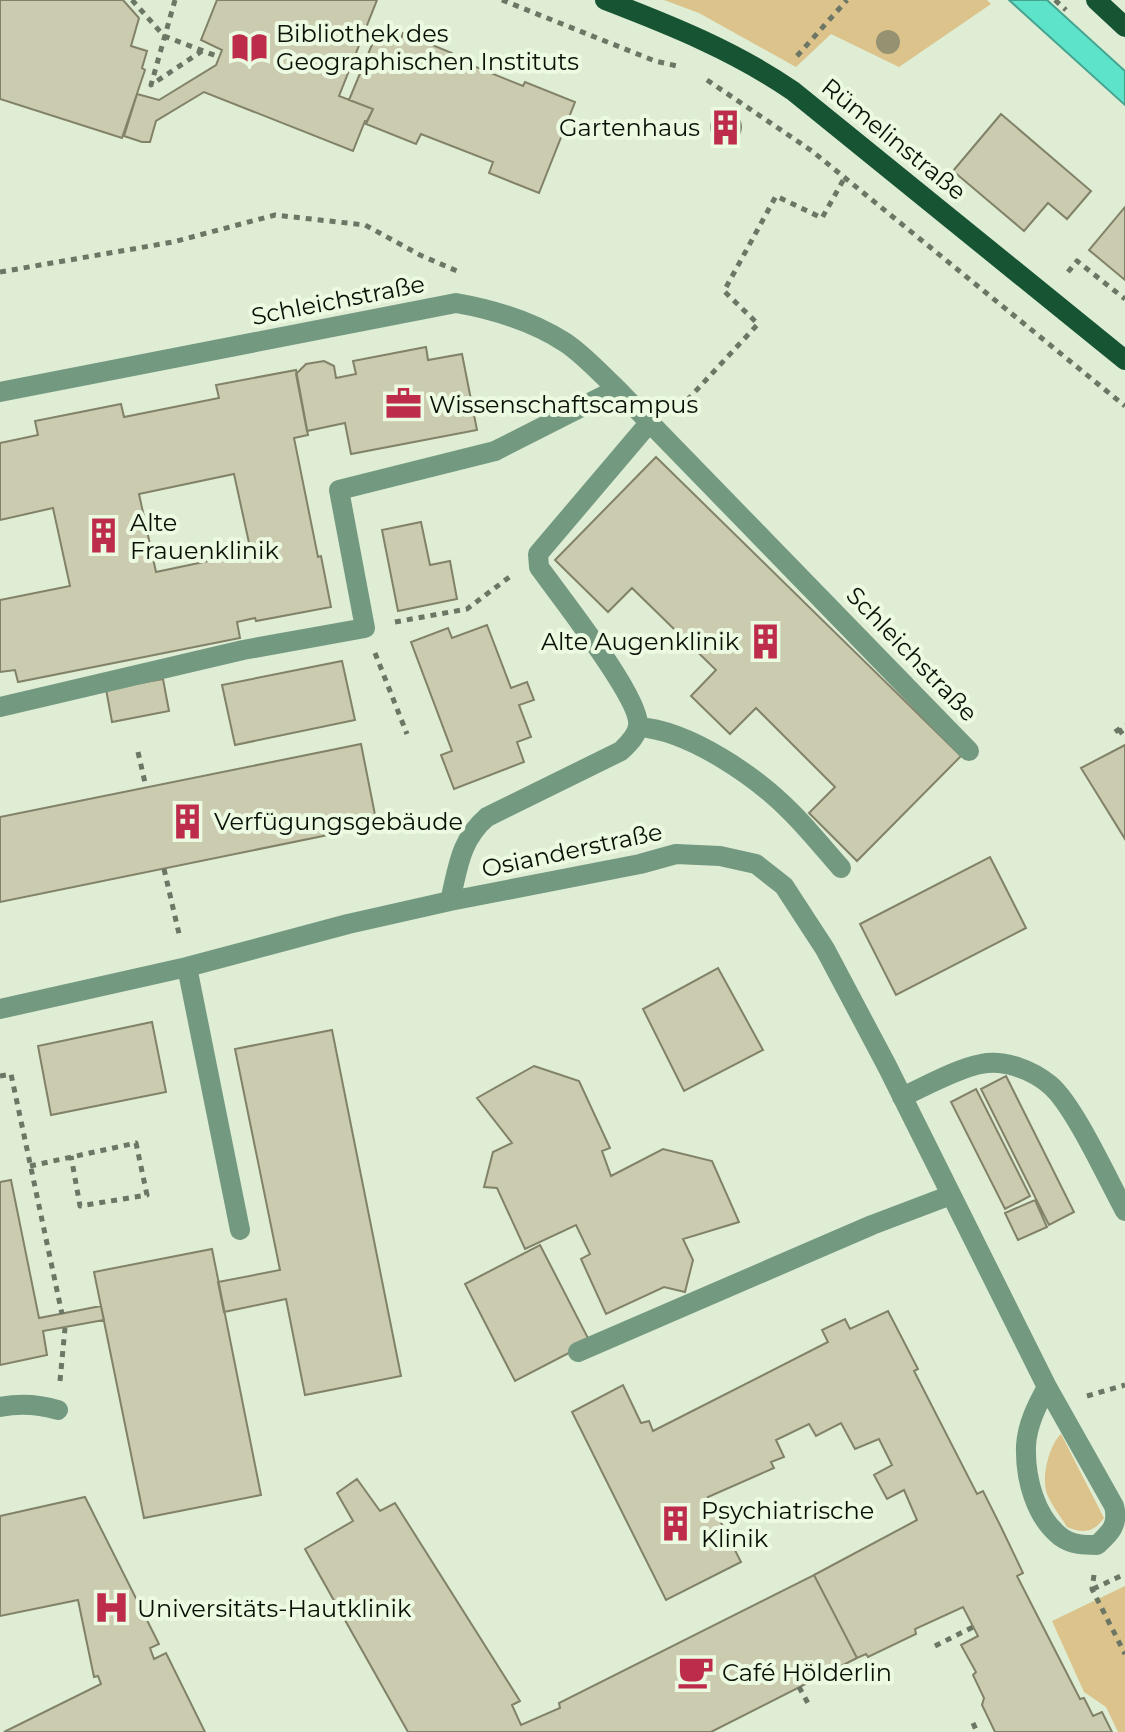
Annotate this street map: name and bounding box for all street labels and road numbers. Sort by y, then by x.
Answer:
street label: Rümelinstraße [816,72,972,206]
street label: Schleichstraße [249,269,427,331]
street label: Schleichstraße [840,581,984,727]
street label: Osianderstraße [479,817,665,883]

